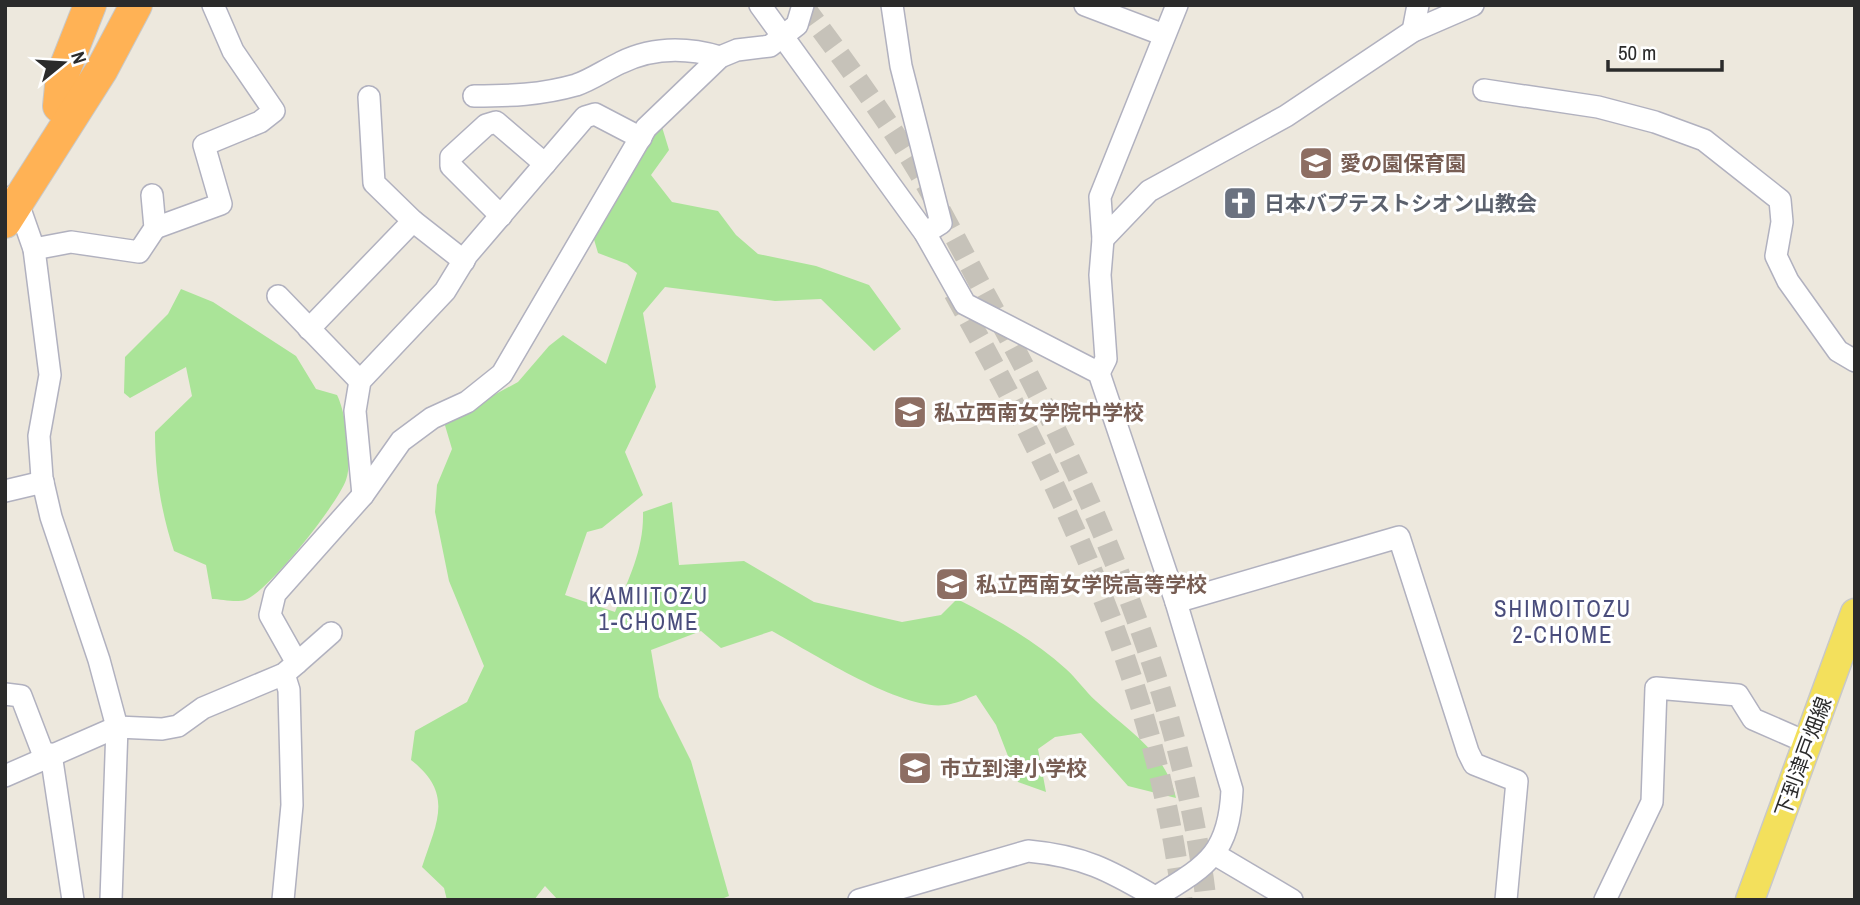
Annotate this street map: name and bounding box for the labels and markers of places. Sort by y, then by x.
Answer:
school or university icon: 愛の園保育園 [1297,144,1335,182]
place label: 愛の園保育園 [1340,149,1466,178]
church icon: 日本バプテストシオン山教会 [1221,184,1259,222]
place label: 日本バプテストシオン山教会 [1264,189,1537,218]
school or university icon: 私立西南女学院中学校 [891,393,929,431]
place label: 私立西南女学院中学校 [934,398,1144,427]
school or university icon: 私立西南女学院高等学校 [933,565,971,603]
place label: 私立西南女学院高等学校 [976,570,1207,599]
school or university icon: 市立到津小学校 [896,749,934,787]
place label: 市立到津小学校 [940,754,1087,783]

